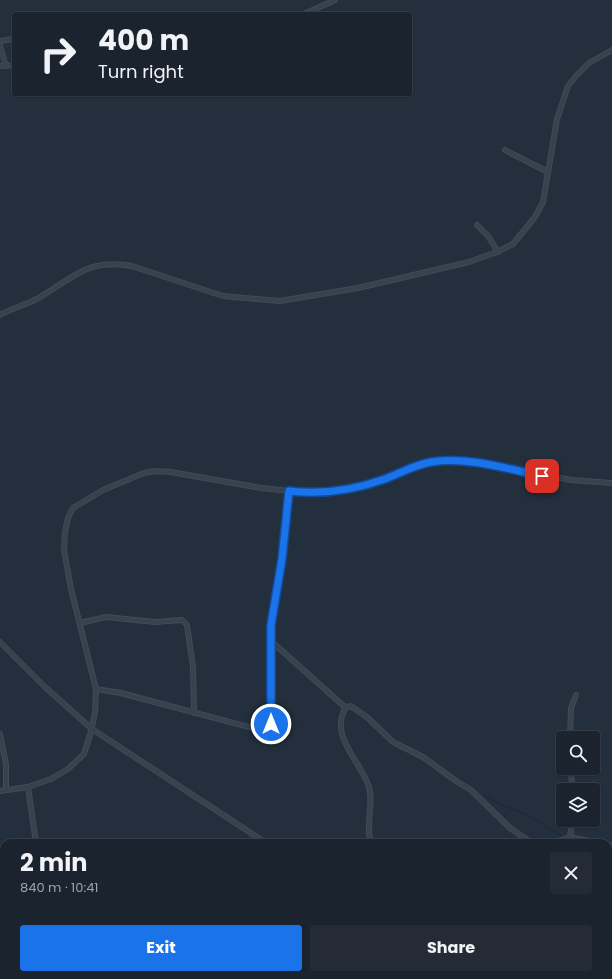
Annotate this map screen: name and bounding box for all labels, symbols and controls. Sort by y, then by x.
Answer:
text: 400 m [98,21,189,60]
icon: right [32,28,84,80]
text: Turn right [98,59,184,84]
pin [525,459,559,493]
icon: arrive [531,465,553,487]
position arrow [250,703,292,745]
map controls [556,731,600,827]
button: search [556,731,600,775]
button: layers [556,783,600,827]
text: 2 min [20,846,87,879]
button: close [550,852,592,894]
text: 840 m · 10:41 [20,878,99,897]
button: Exit [20,925,302,971]
button: Share [310,925,592,971]

